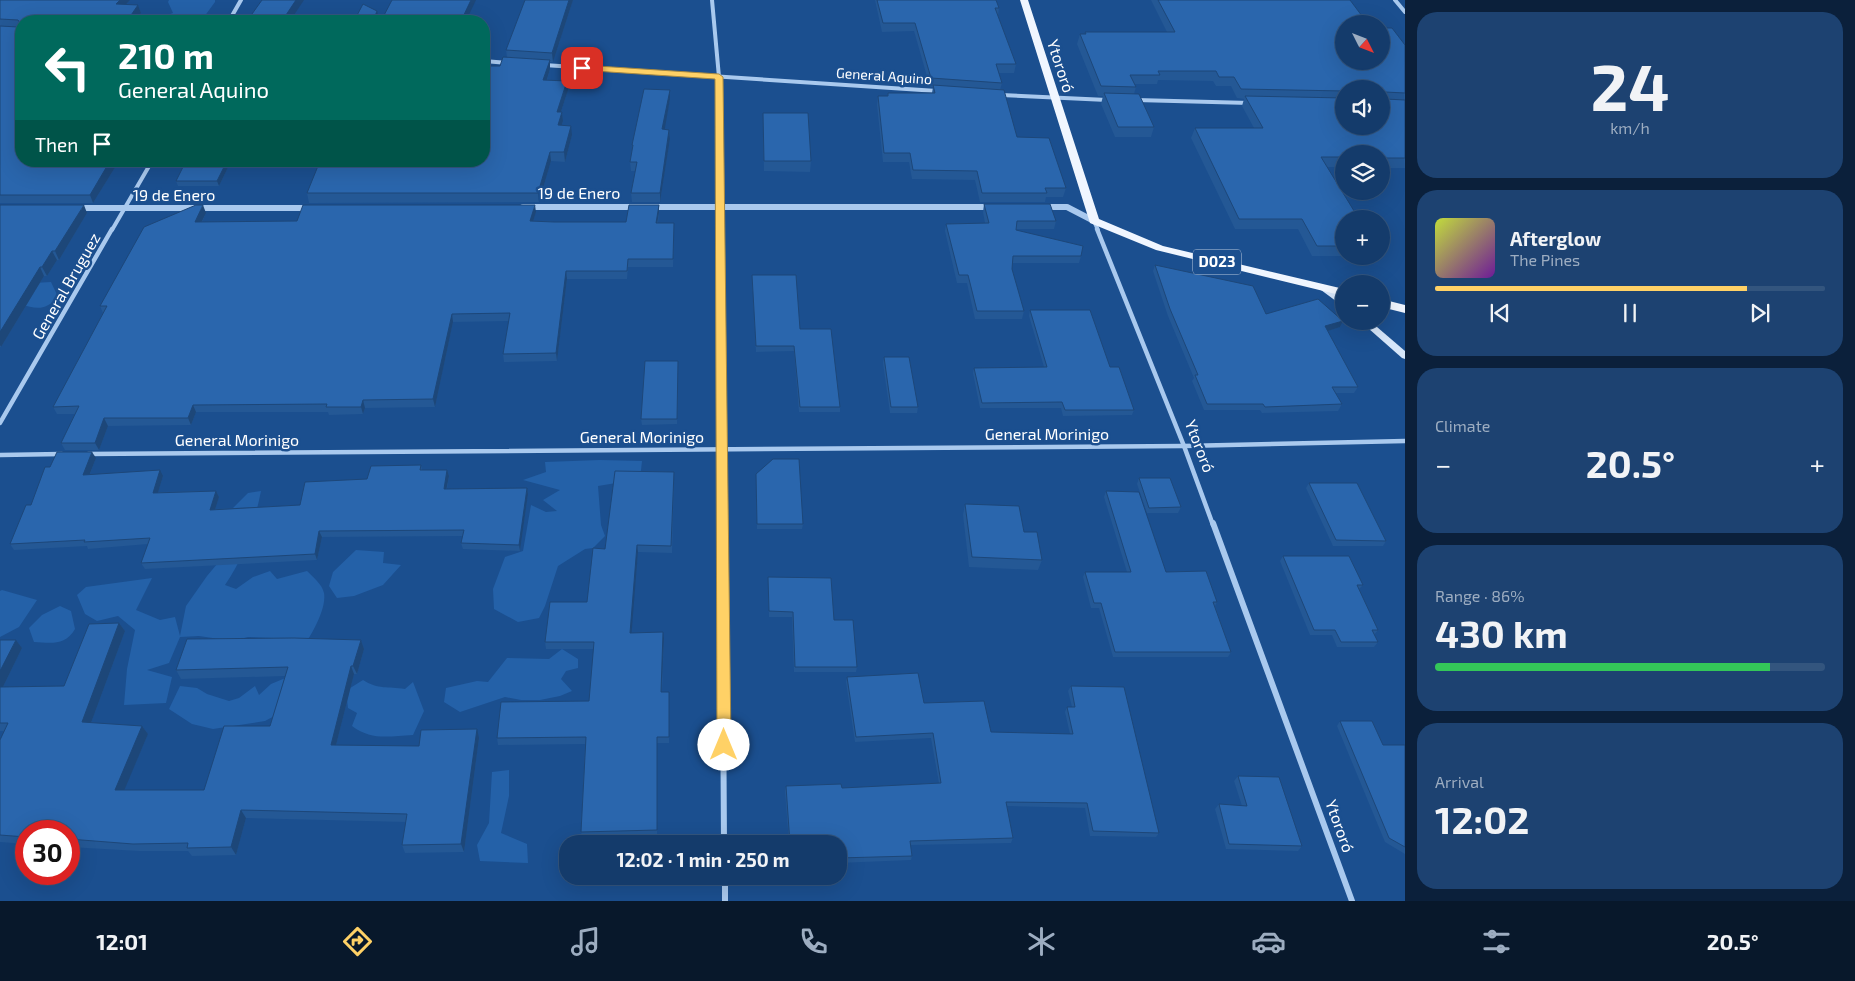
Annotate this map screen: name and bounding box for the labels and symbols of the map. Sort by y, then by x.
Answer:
north arrow [1335,15,1390,70]
street label: Ytororó [1044,37,1079,95]
pin [561,47,603,89]
street label: General Aquino [836,64,933,87]
street label: 19 de Enero [538,183,620,202]
street label: 19 de Enero [133,185,215,204]
street label: General Bruguez [27,229,104,342]
road number: D023 [1193,250,1241,274]
street label: Ytororó [1182,417,1219,475]
street label: General Morinigo [985,424,1109,443]
street label: General Morinigo [580,427,704,446]
street label: General Morinigo [175,430,299,449]
position arrow [697,718,749,770]
street label: Ytororó [1322,797,1359,855]
speed limit sign: 30 [15,820,80,885]

